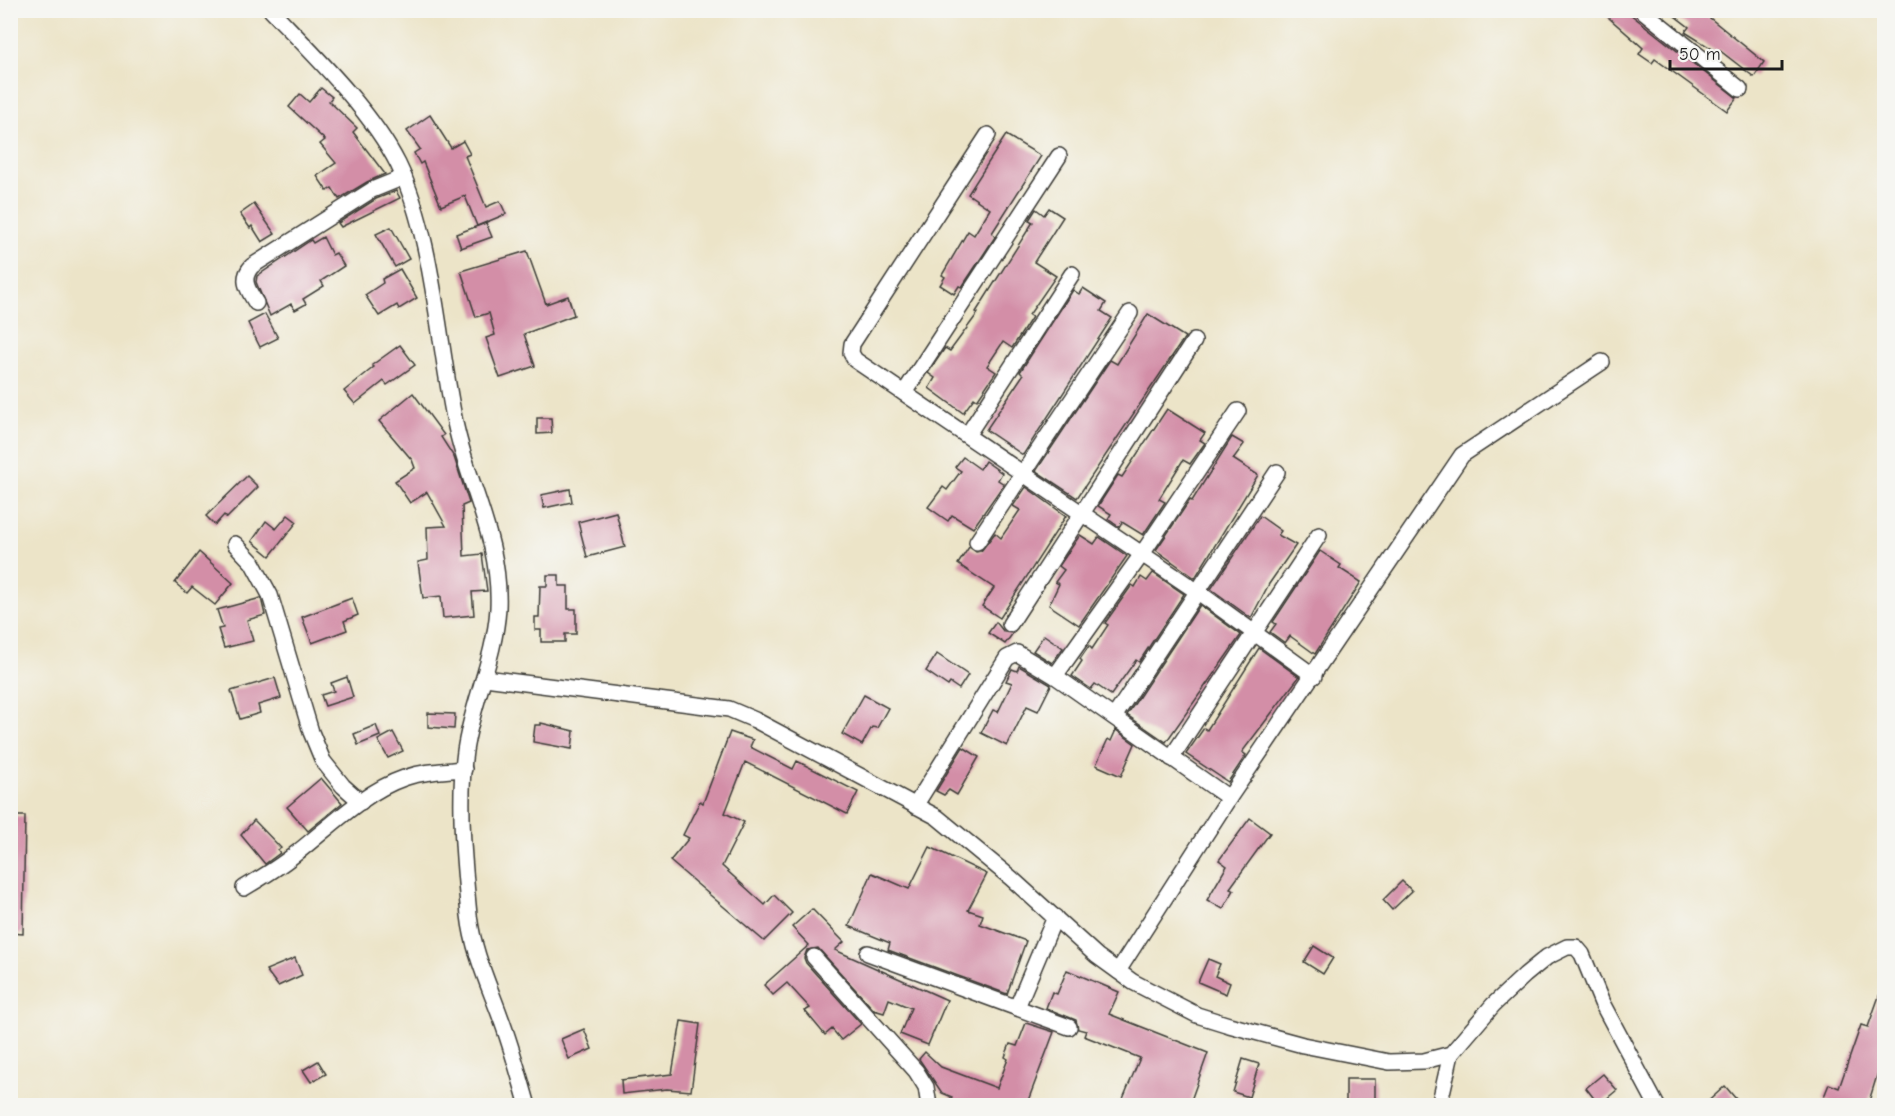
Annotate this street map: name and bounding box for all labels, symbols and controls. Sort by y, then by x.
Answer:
scale bar [1670,33,1782,71]
text: 50 m [1679,44,1721,65]

